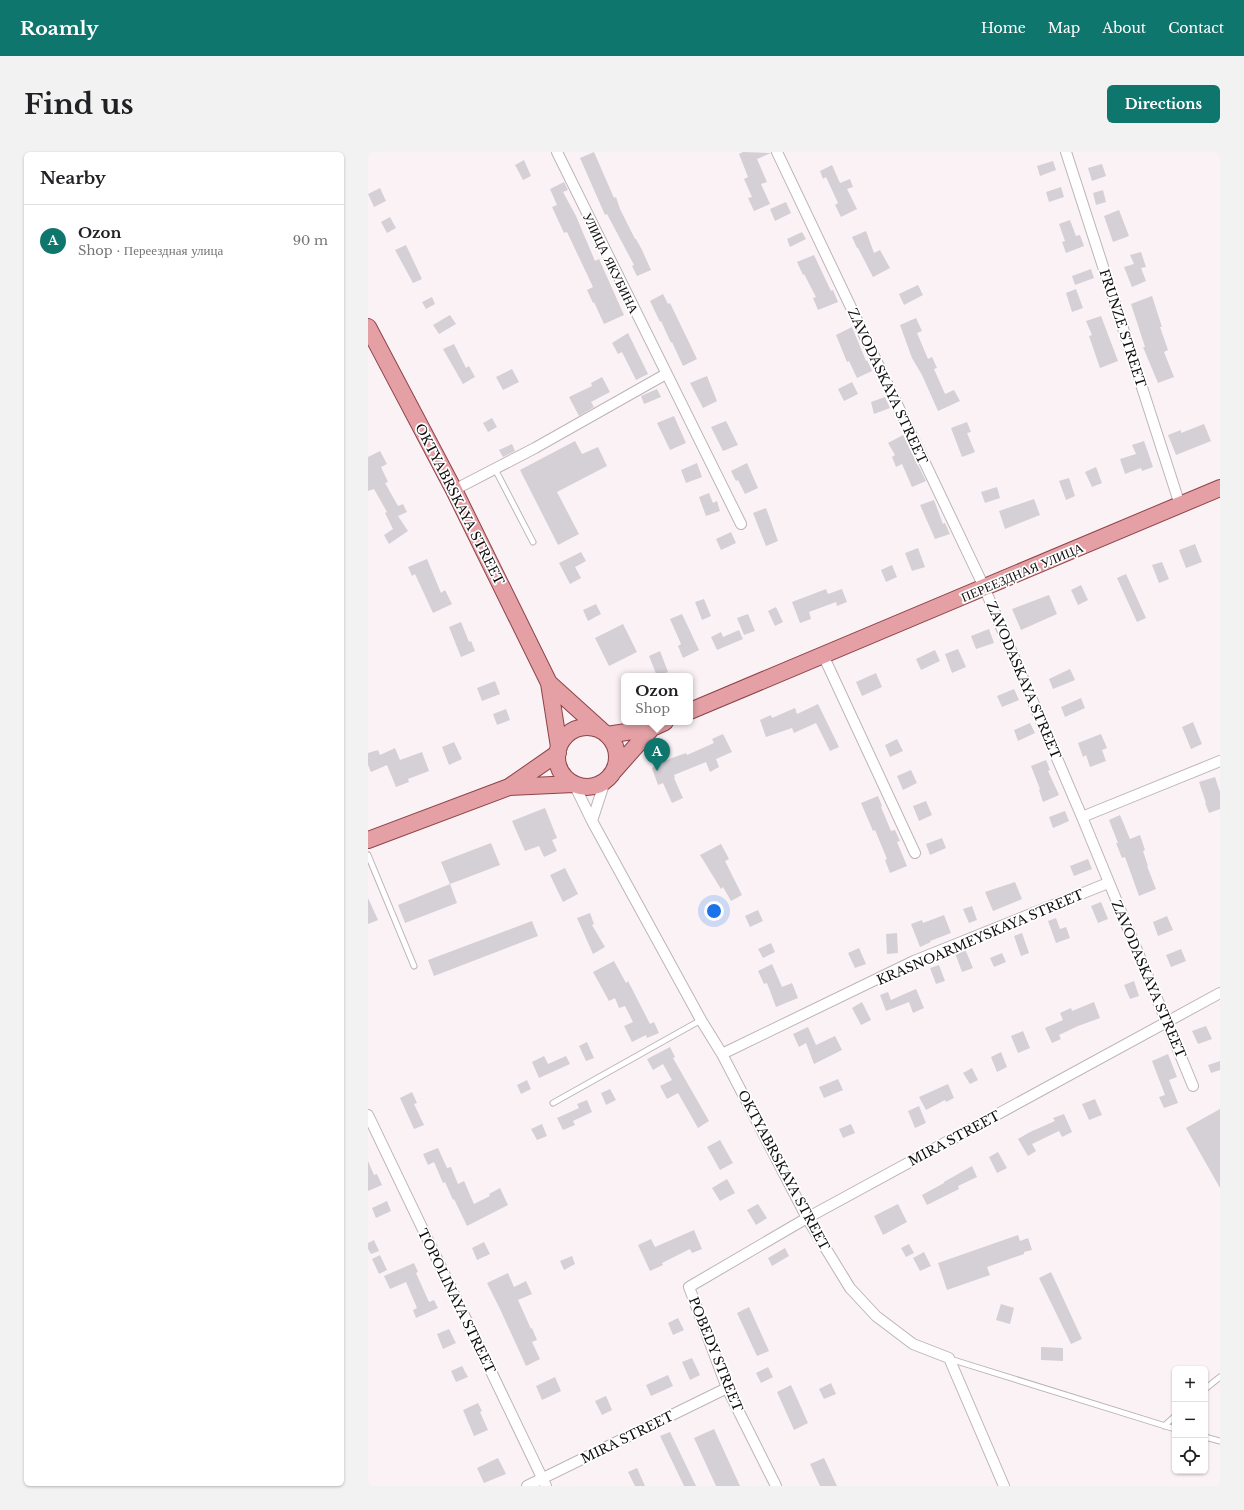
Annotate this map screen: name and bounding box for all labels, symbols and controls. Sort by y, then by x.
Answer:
text: Roamly [20,17,99,40]
text: Home [981,19,1026,37]
text: Map [1048,19,1080,37]
text: About [1102,19,1146,37]
text: Contact [1168,19,1224,37]
button: Directions [1107,85,1220,123]
text: Find us [24,87,134,122]
text: Nearby [40,168,106,189]
street label: УЛИЦА ЯКУБИНА [579,210,643,317]
text: Ozon [78,223,121,242]
text: A [48,232,58,249]
text: 90 m [293,232,328,249]
text: Shop · Переездная улица [78,242,223,259]
street label: FRUNZE STREET [1095,267,1150,390]
street label: ZAVODASKAYA STREET [844,306,931,467]
street label: OKTYABRSKAYA STREET [411,421,508,588]
street label: ПЕРЕЕЗДНАЯ УЛИЦА [959,539,1086,606]
street label: ZAVODASKAYA STREET [983,599,1065,762]
popup [621,673,693,725]
text: Ozon [635,681,679,700]
text: Shop [635,700,670,717]
pin: A [644,738,670,771]
street label: KRASNOARMEYSKAYA STREET [874,886,1087,989]
street label: ZAVODASKAYA STREET [1108,898,1190,1061]
your location [704,901,724,921]
street label: OKTYABRSKAYA STREET [734,1087,833,1254]
street label: MIRA STREET [906,1107,1003,1170]
street label: TOPOLINAYA STREET [414,1226,499,1377]
street label: POBEDY STREET [685,1294,747,1415]
map controls [1172,1366,1208,1474]
button: + [1172,1366,1208,1402]
button: − [1172,1402,1208,1438]
street label: MIRA STREET [578,1407,677,1467]
button: locate [1172,1438,1208,1474]

